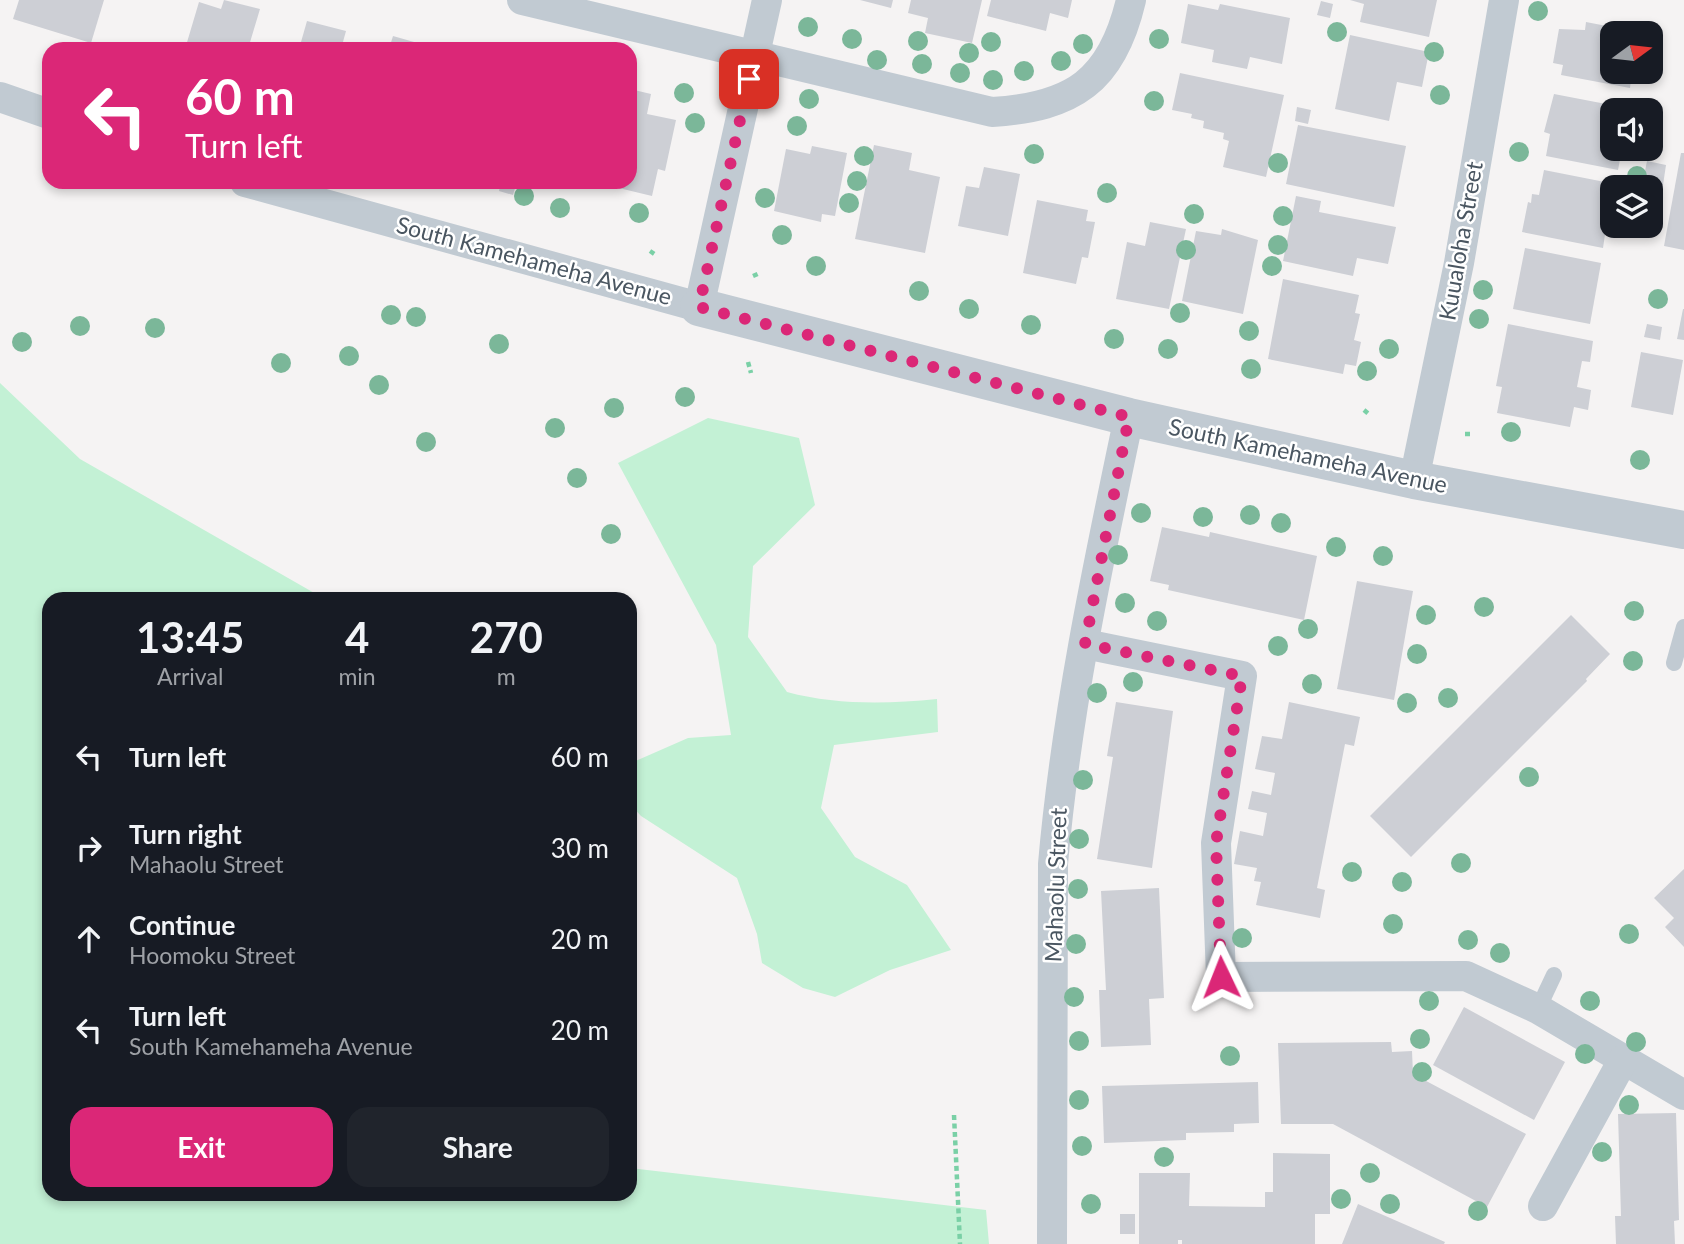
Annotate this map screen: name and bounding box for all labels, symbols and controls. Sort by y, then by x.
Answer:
north arrow [1600,21,1662,84]
map controls [1600,21,1663,238]
pin [719,49,779,109]
icon: arrive [730,60,768,98]
text: 60 m [185,67,295,125]
icon: left [70,70,161,161]
button: sound [1600,98,1663,161]
text: Turn left [185,126,302,165]
street label: Kuualoha Street [1432,158,1488,322]
button: layers [1600,175,1663,238]
street label: South Kamehameha Avenue [394,210,675,310]
street label: South Kamehameha Avenue [1167,412,1450,498]
text: 13:45 [136,612,244,662]
text: 4 [345,612,369,662]
text: 270 [470,612,543,662]
text: Arrival [157,662,223,690]
text: min [338,662,376,690]
text: m [497,662,516,690]
icon: left [70,738,108,776]
text: Turn left [129,741,226,773]
text: 60 m [551,741,609,773]
street label: Mahaolu Street [1038,807,1072,963]
text: Turn right [129,818,242,850]
icon: right [70,829,108,867]
text: 30 m [551,832,609,864]
text: Mahaolu Street [129,850,283,878]
text: Continue [129,909,235,941]
icon: ahead [70,920,108,958]
text: 20 m [551,923,609,955]
position arrow [1184,940,1258,1014]
text: Hoomoku Street [129,941,295,969]
text: Turn left [129,1000,226,1032]
icon: left [70,1011,108,1049]
text: 20 m [551,1014,609,1046]
text: South Kamehameha Avenue [129,1032,413,1060]
button: Exit [70,1107,333,1187]
button: Share [347,1107,609,1187]

